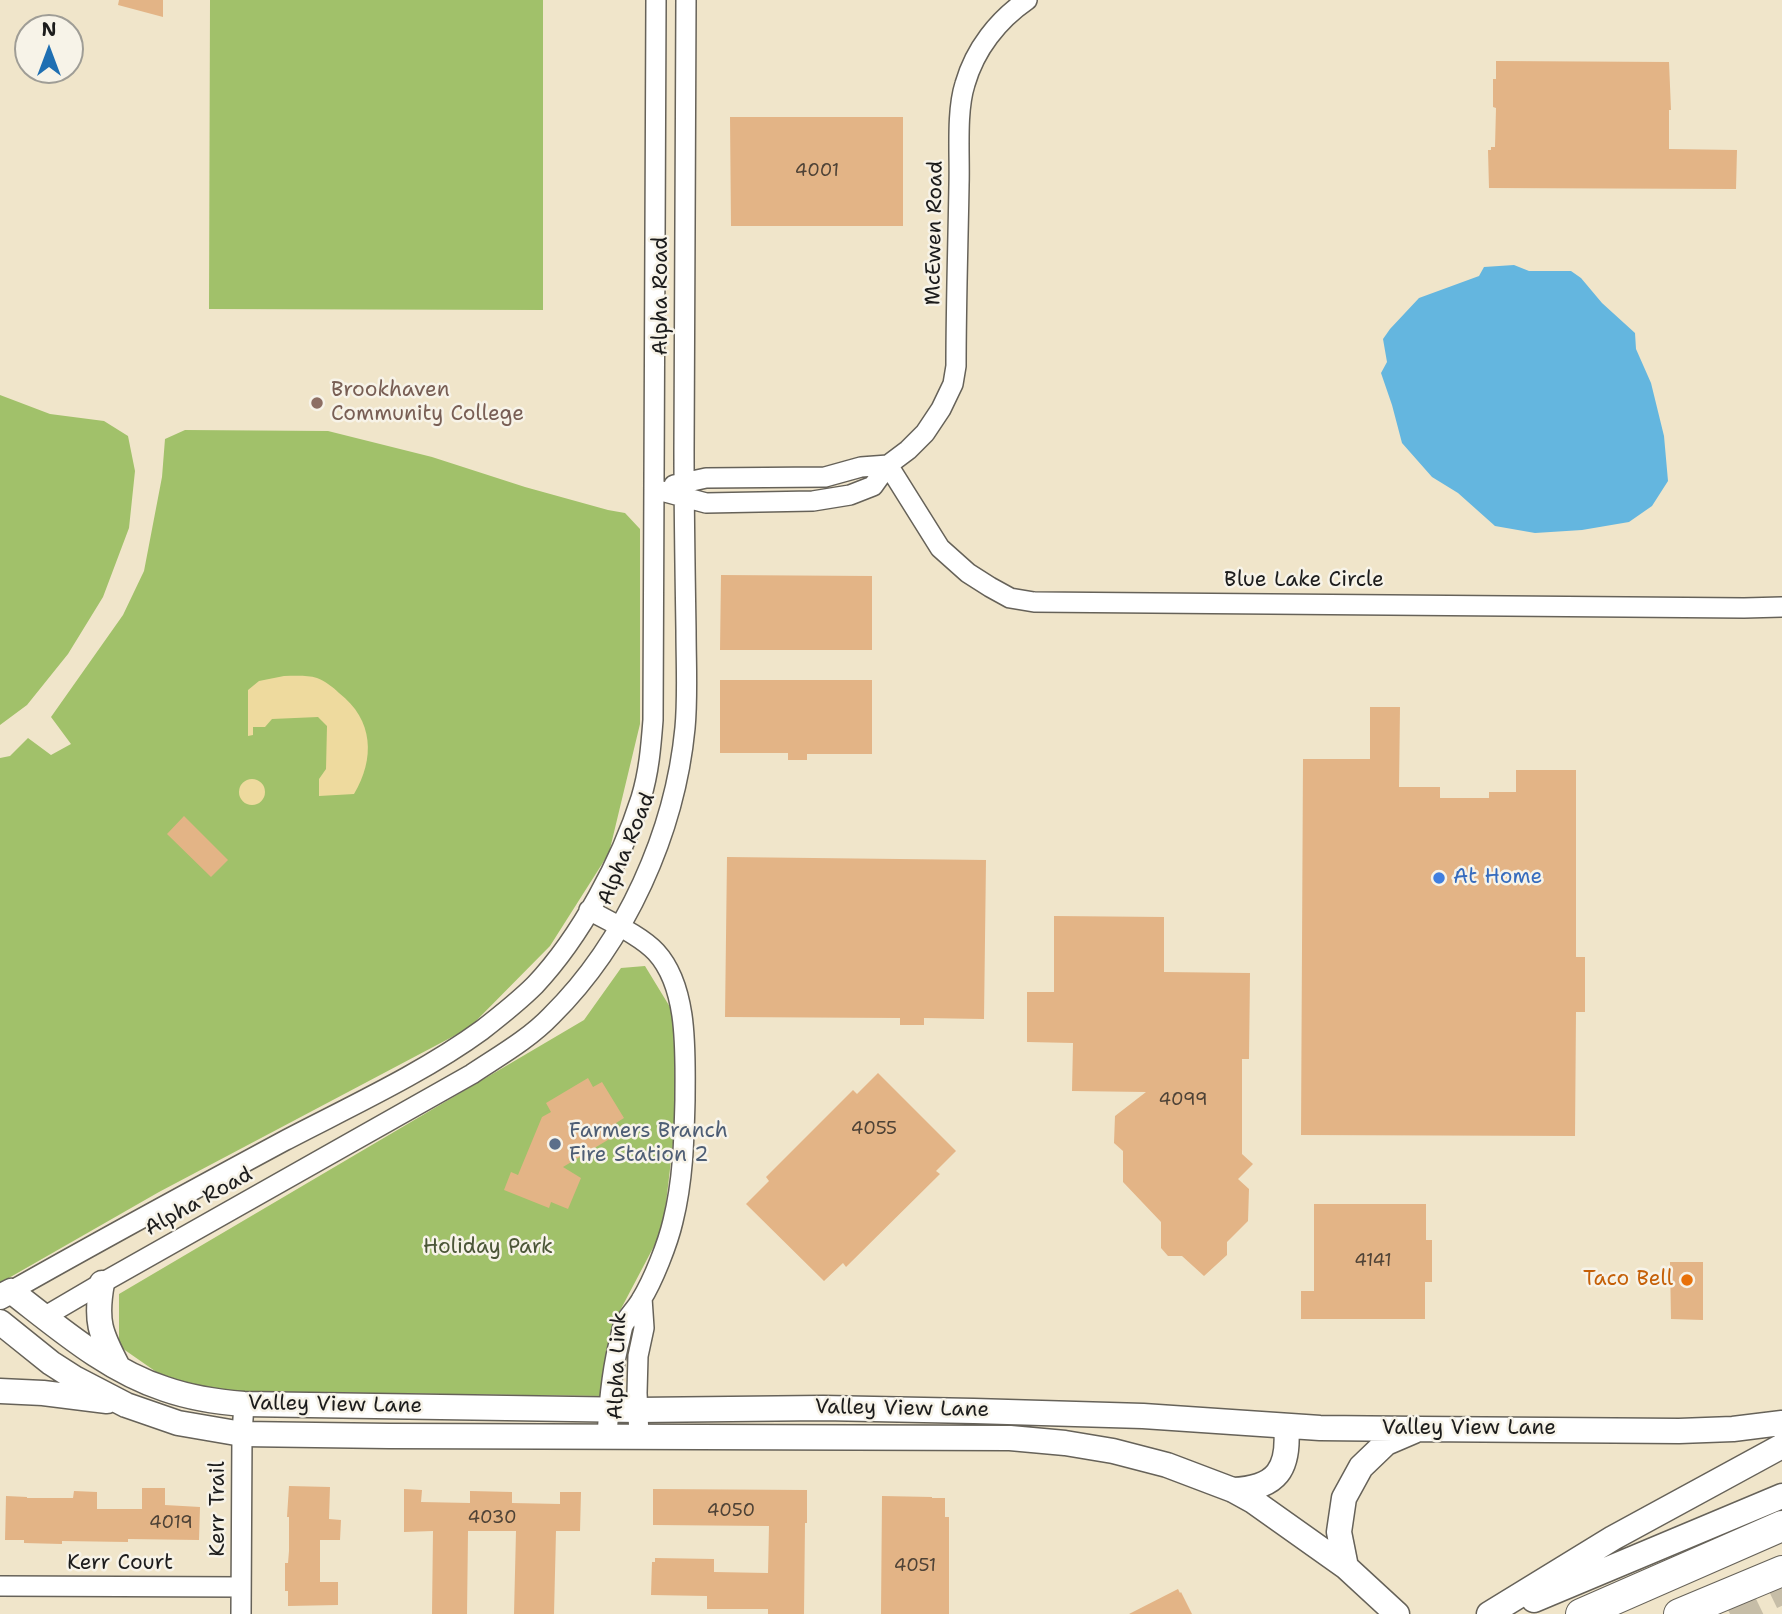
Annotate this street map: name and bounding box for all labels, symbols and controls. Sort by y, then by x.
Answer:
north arrow [14,14,84,84]
text: N [41,17,57,42]
house number: 4001 [795,160,839,182]
street label: McEwen Road [921,160,949,306]
street label: Alpha Road [649,236,675,356]
place label: Brookhaven Community College [331,378,524,428]
marker: Brookhaven Community College [309,395,325,411]
street label: Blue Lake Circle [1224,568,1384,594]
street label: Alpha Road [593,789,661,909]
place label: At Home [1453,865,1542,891]
marker: At Home [1431,870,1447,886]
house number: 4099 [1158,1089,1208,1111]
house number: 4055 [851,1118,897,1140]
place label: Farmers Branch Fire Station 2 [569,1119,728,1169]
marker: Farmers Branch Fire Station 2 [547,1136,563,1152]
street label: Alpha Road [141,1162,257,1242]
park label: Holiday Park [423,1235,553,1261]
house number: 4141 [1354,1250,1392,1272]
place label: Taco Bell [1583,1267,1673,1293]
marker: Taco Bell [1679,1272,1695,1288]
street label: Alpha Link [604,1312,632,1420]
street label: Valley View Lane [248,1391,422,1419]
street label: Valley View Lane [815,1395,989,1423]
street label: Valley View Lane [1382,1416,1556,1442]
street label: Kerr Trail [206,1461,232,1557]
house number: 4050 [707,1500,755,1522]
house number: 4030 [467,1507,517,1529]
house number: 4019 [149,1512,193,1534]
street label: Kerr Court [67,1551,173,1577]
house number: 4051 [894,1555,936,1577]

